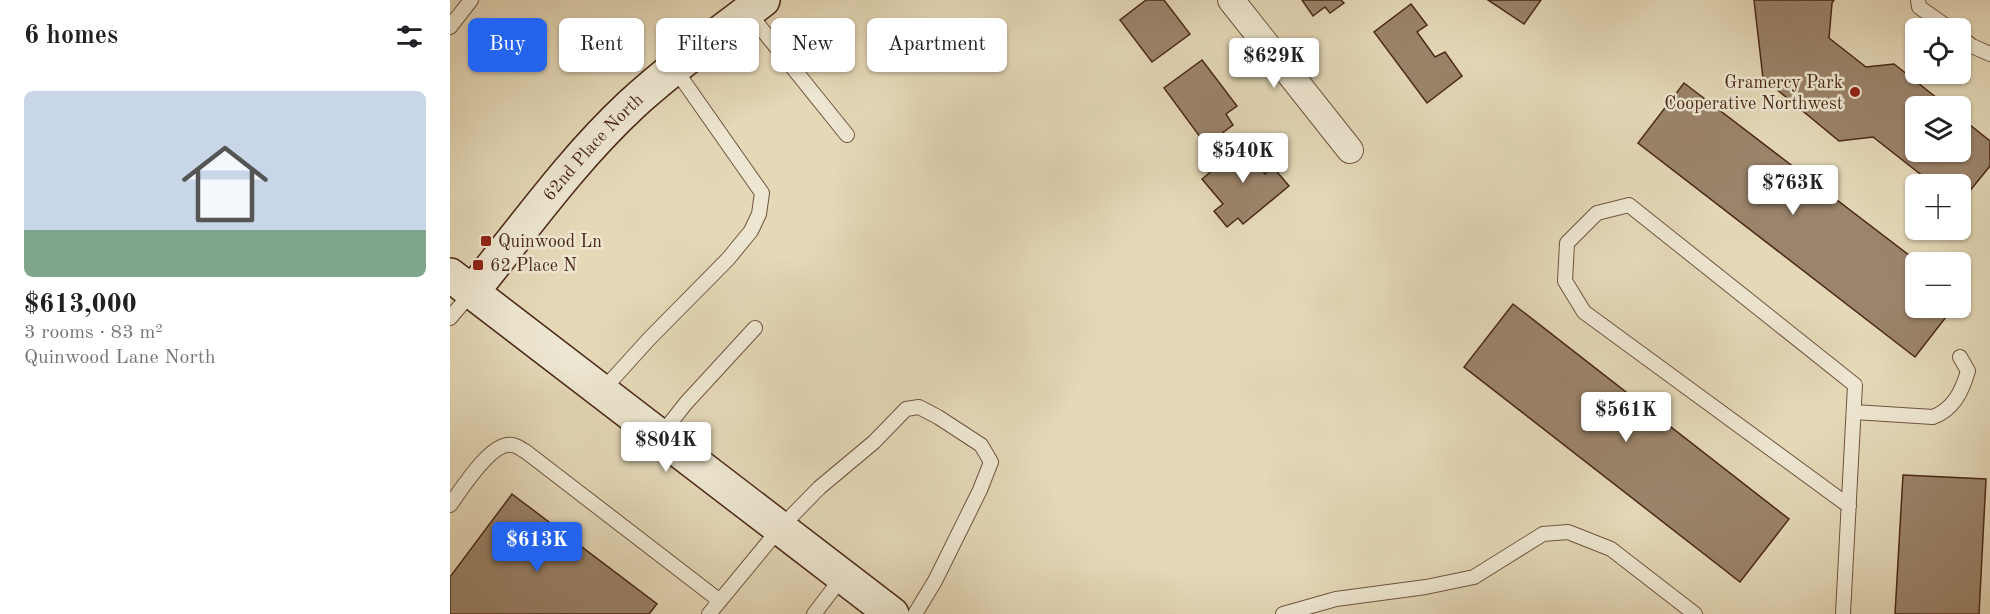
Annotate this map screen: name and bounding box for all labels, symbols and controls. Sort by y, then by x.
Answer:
chip: Buy [468,18,547,72]
chip: Rent [559,18,644,72]
chip: Filters [656,18,759,72]
chip: New [771,18,855,72]
chip: Apartment [867,18,1007,72]
map controls [1905,18,1971,318]
button: locate [1905,18,1971,84]
icon: filters [393,20,426,53]
text: 6 homes [24,23,118,49]
pin: $629K [1232,38,1316,89]
text: $629K [1243,47,1305,67]
place label: Gramercy Park Cooperative Northwest [1664,74,1843,113]
marker: Gramercy Park Cooperative Northwest [1848,85,1862,99]
street label: 62nd Place North [540,90,647,204]
button: layers [1905,96,1971,162]
icon: home [171,130,279,238]
pin: $540K [1201,133,1285,184]
text: $540K [1212,142,1274,162]
pin: $763K [1751,165,1835,216]
text: $763K [1762,174,1824,194]
button: + [1905,174,1971,240]
place label: Quinwood Ln [498,233,602,251]
marker: Quinwood Ln [479,234,493,248]
button: − [1905,252,1971,318]
place label: 62 Place N [490,257,577,275]
marker: 62 Place N [471,258,485,272]
text: $613,000 [24,292,137,318]
text: 3 rooms · 83 m² [24,323,163,343]
text: Quinwood Lane North [24,348,216,368]
pin: $561K [1584,392,1668,443]
text: $561K [1595,401,1657,421]
pin: $804K [624,422,708,473]
text: $804K [635,431,697,451]
pin: $613K [495,522,579,573]
text: $613K [506,531,568,551]

